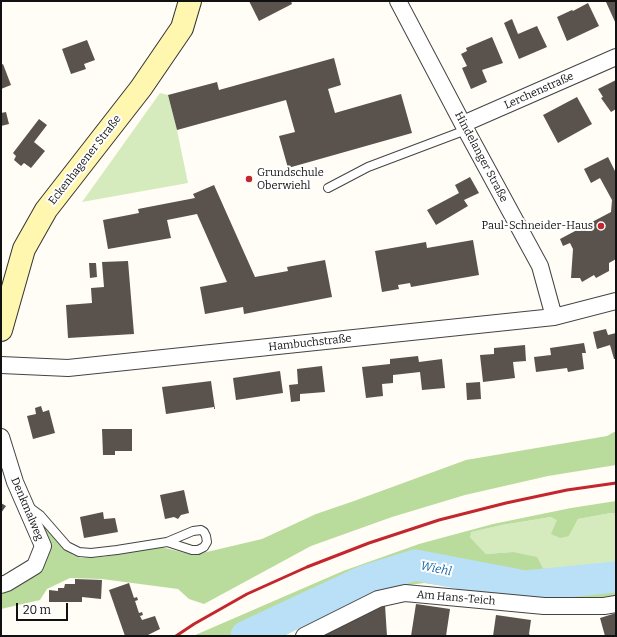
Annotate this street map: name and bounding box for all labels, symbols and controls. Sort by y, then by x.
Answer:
street label: Lerchenstraße [502,70,576,112]
street label: Hindelanger Straße [452,109,510,205]
street label: Eckenhagener Straße [46,113,124,207]
place label: Grundschule Oberwiehl [257,166,324,192]
marker: Grundschule Oberwiehl [244,174,254,184]
place label: Paul-Schneider-Haus [482,219,593,233]
marker: Paul-Schneider-Haus [596,221,606,231]
street label: Hambuchstraße [268,332,352,354]
street label: Denkmalweg [8,476,46,542]
water label: Wiehl [419,559,453,579]
street label: Am Hans-Teich [416,588,496,608]
scale bar [18,595,70,621]
text: 20 m [23,603,51,617]

